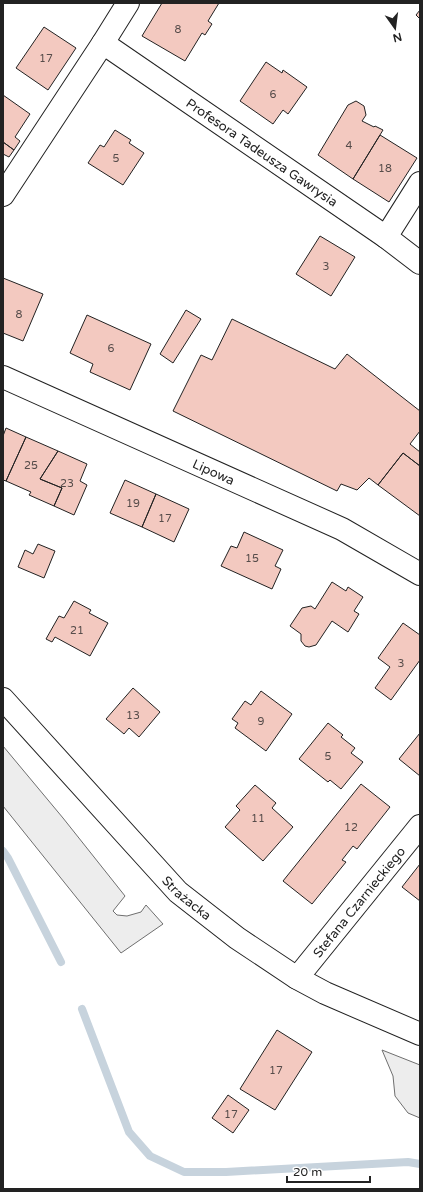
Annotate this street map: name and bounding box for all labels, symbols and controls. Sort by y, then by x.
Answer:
north arrow [375,8,415,48]
house number: 8 [175,23,182,36]
text: N [391,30,403,45]
house number: 17 [39,52,53,65]
house number: 6 [270,88,277,101]
street label: Profesora Tadeusza Gawrysia [183,95,341,211]
house number: 4 [346,139,353,152]
house number: 5 [113,152,120,165]
house number: 18 [378,162,392,175]
house number: 3 [323,260,330,273]
house number: 8 [16,308,23,321]
house number: 6 [108,342,115,355]
street label: Lipowa [190,456,237,489]
house number: 25 [24,459,38,472]
house number: 23 [60,477,74,490]
house number: 19 [126,497,140,510]
house number: 17 [158,512,172,525]
house number: 15 [245,552,259,565]
house number: 21 [70,624,84,637]
house number: 3 [398,657,405,670]
house number: 13 [126,709,140,722]
house number: 9 [258,715,265,728]
house number: 5 [325,750,332,763]
house number: 11 [251,812,265,825]
house number: 12 [344,821,358,834]
street label: Stefana Czarnieckiego [310,844,409,961]
street label: Strażacka [158,873,214,924]
house number: 17 [269,1064,283,1077]
house number: 17 [224,1108,238,1121]
scale bar [287,1158,370,1184]
text: 20 m [293,1165,322,1179]

